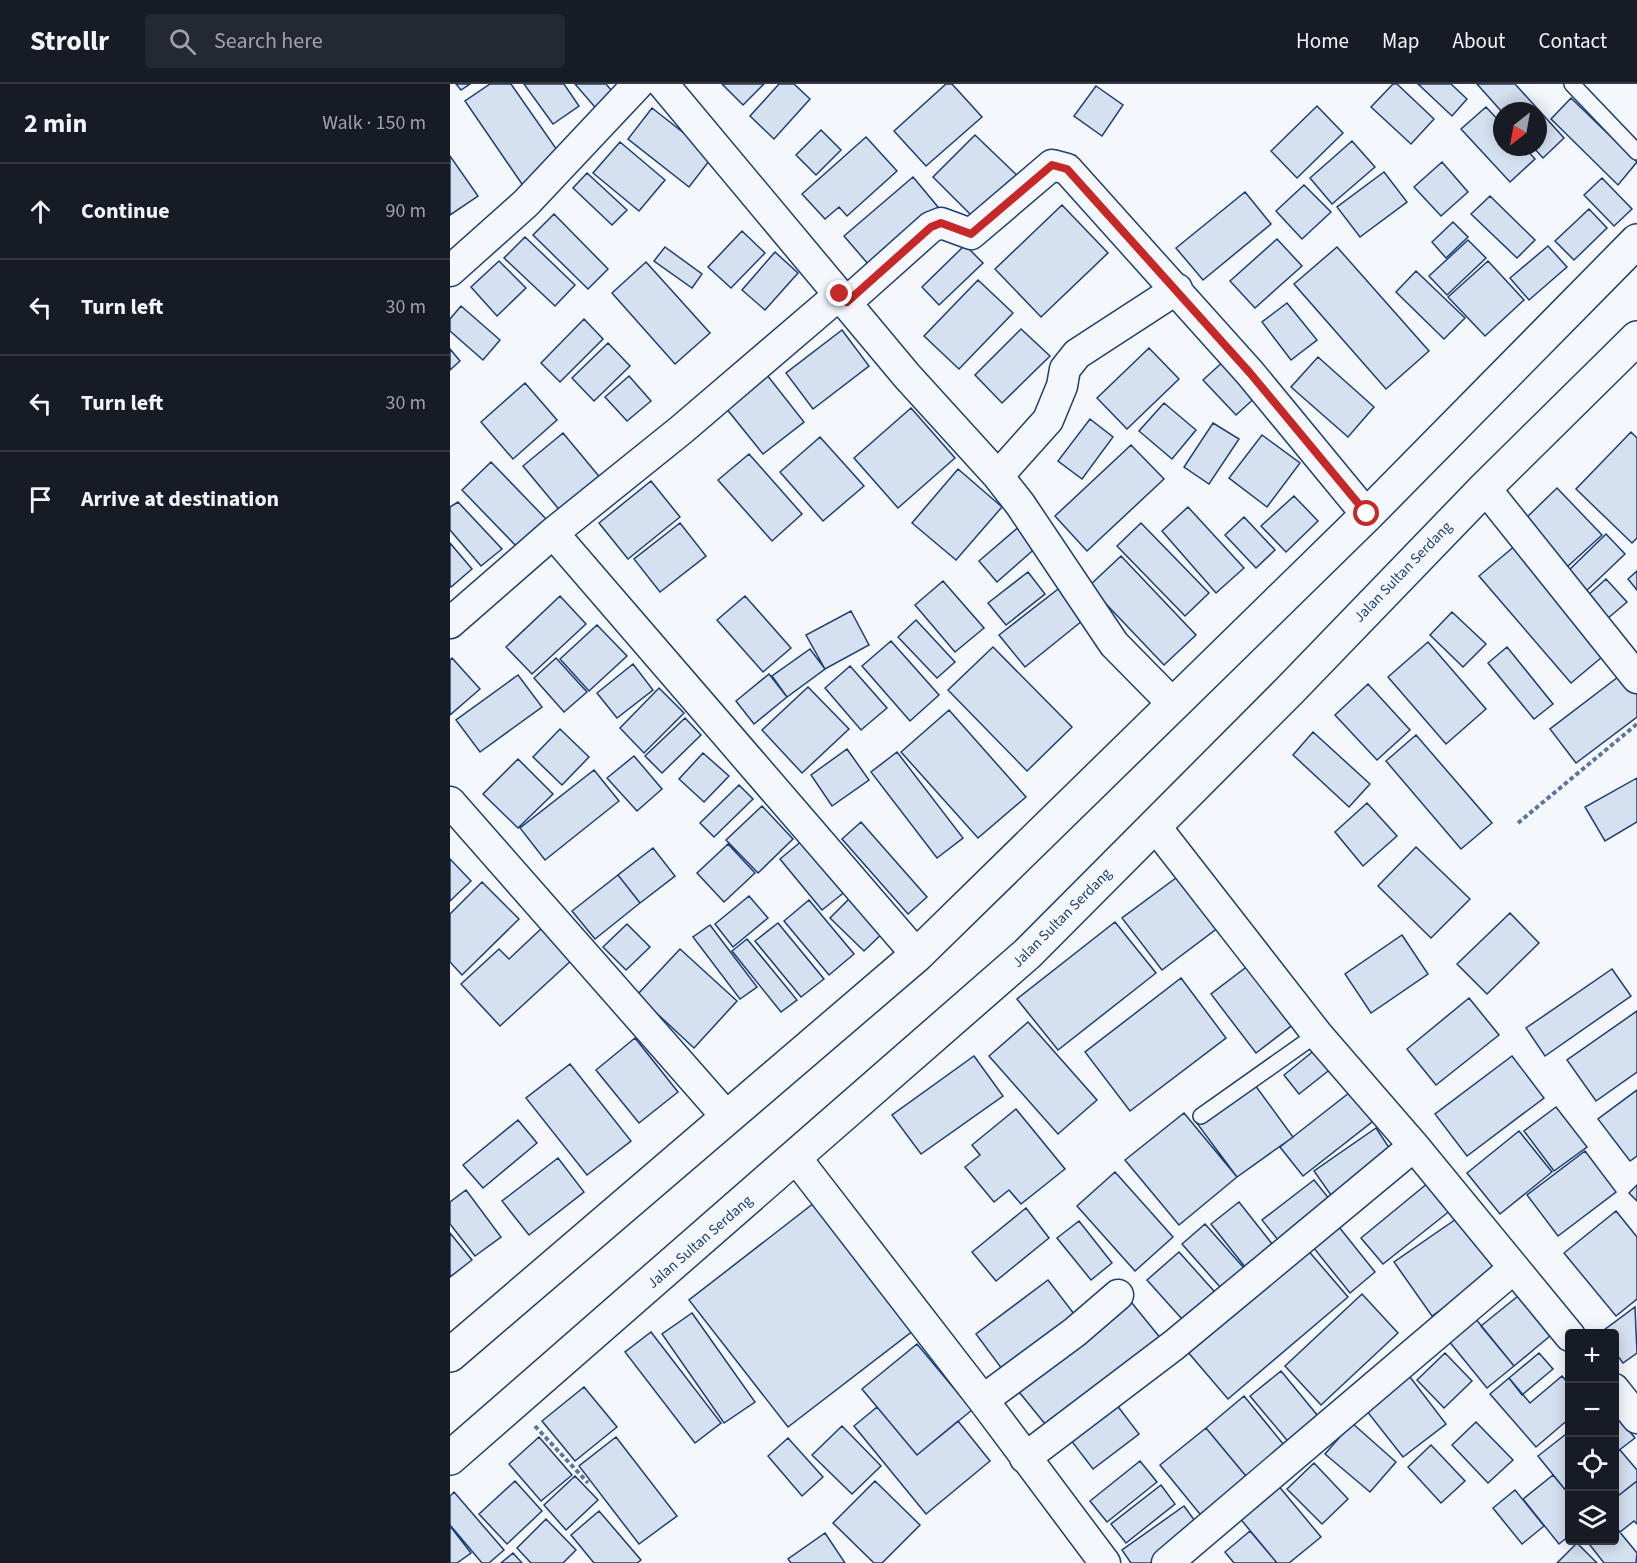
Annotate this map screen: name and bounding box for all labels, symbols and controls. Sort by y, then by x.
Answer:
search box [145,14,565,68]
text: Strollr [30,21,109,61]
icon: search [166,25,199,58]
text: Search here [214,25,323,57]
text: Home [1296,26,1349,56]
text: Map [1382,26,1420,56]
text: About [1453,26,1505,56]
text: Contact [1538,26,1607,56]
north arrow [1493,102,1547,156]
text: 2 min [24,105,87,142]
text: Walk · 150 m [322,109,426,137]
icon: ahead [24,195,57,228]
text: Continue [81,195,170,227]
text: 90 m [386,197,426,225]
route end [826,280,852,306]
icon: left [24,291,57,324]
text: Turn left [81,291,163,323]
text: 30 m [386,293,426,321]
icon: left [24,387,57,420]
text: Turn left [81,387,163,419]
text: 30 m [386,389,426,417]
icon: arrive [24,483,57,516]
text: Arrive at destination [81,483,279,515]
route start [1353,500,1379,526]
street label: Jalan Sultan Serdang [1349,517,1457,627]
street label: Jalan Sultan Serdang [1008,863,1117,972]
street label: Jalan Sultan Serdang [643,1190,757,1294]
map controls [1565,1329,1619,1545]
button: + [1565,1329,1619,1383]
button: − [1565,1383,1619,1437]
button: locate [1565,1437,1619,1491]
button: layers [1565,1491,1619,1545]

